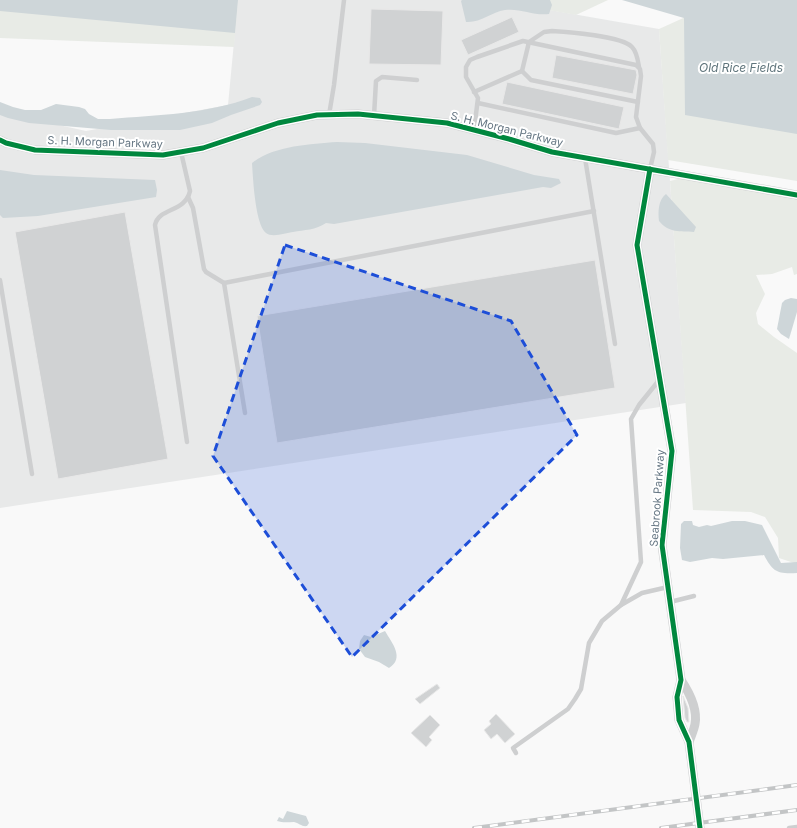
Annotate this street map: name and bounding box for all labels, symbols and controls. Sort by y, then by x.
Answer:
water label: Old Rice Fields [699,60,783,75]
street label: S. H. Morgan Parkway [449,108,565,150]
street label: S. H. Morgan Parkway [47,133,163,151]
street label: Seabrook Parkway [647,449,667,547]

